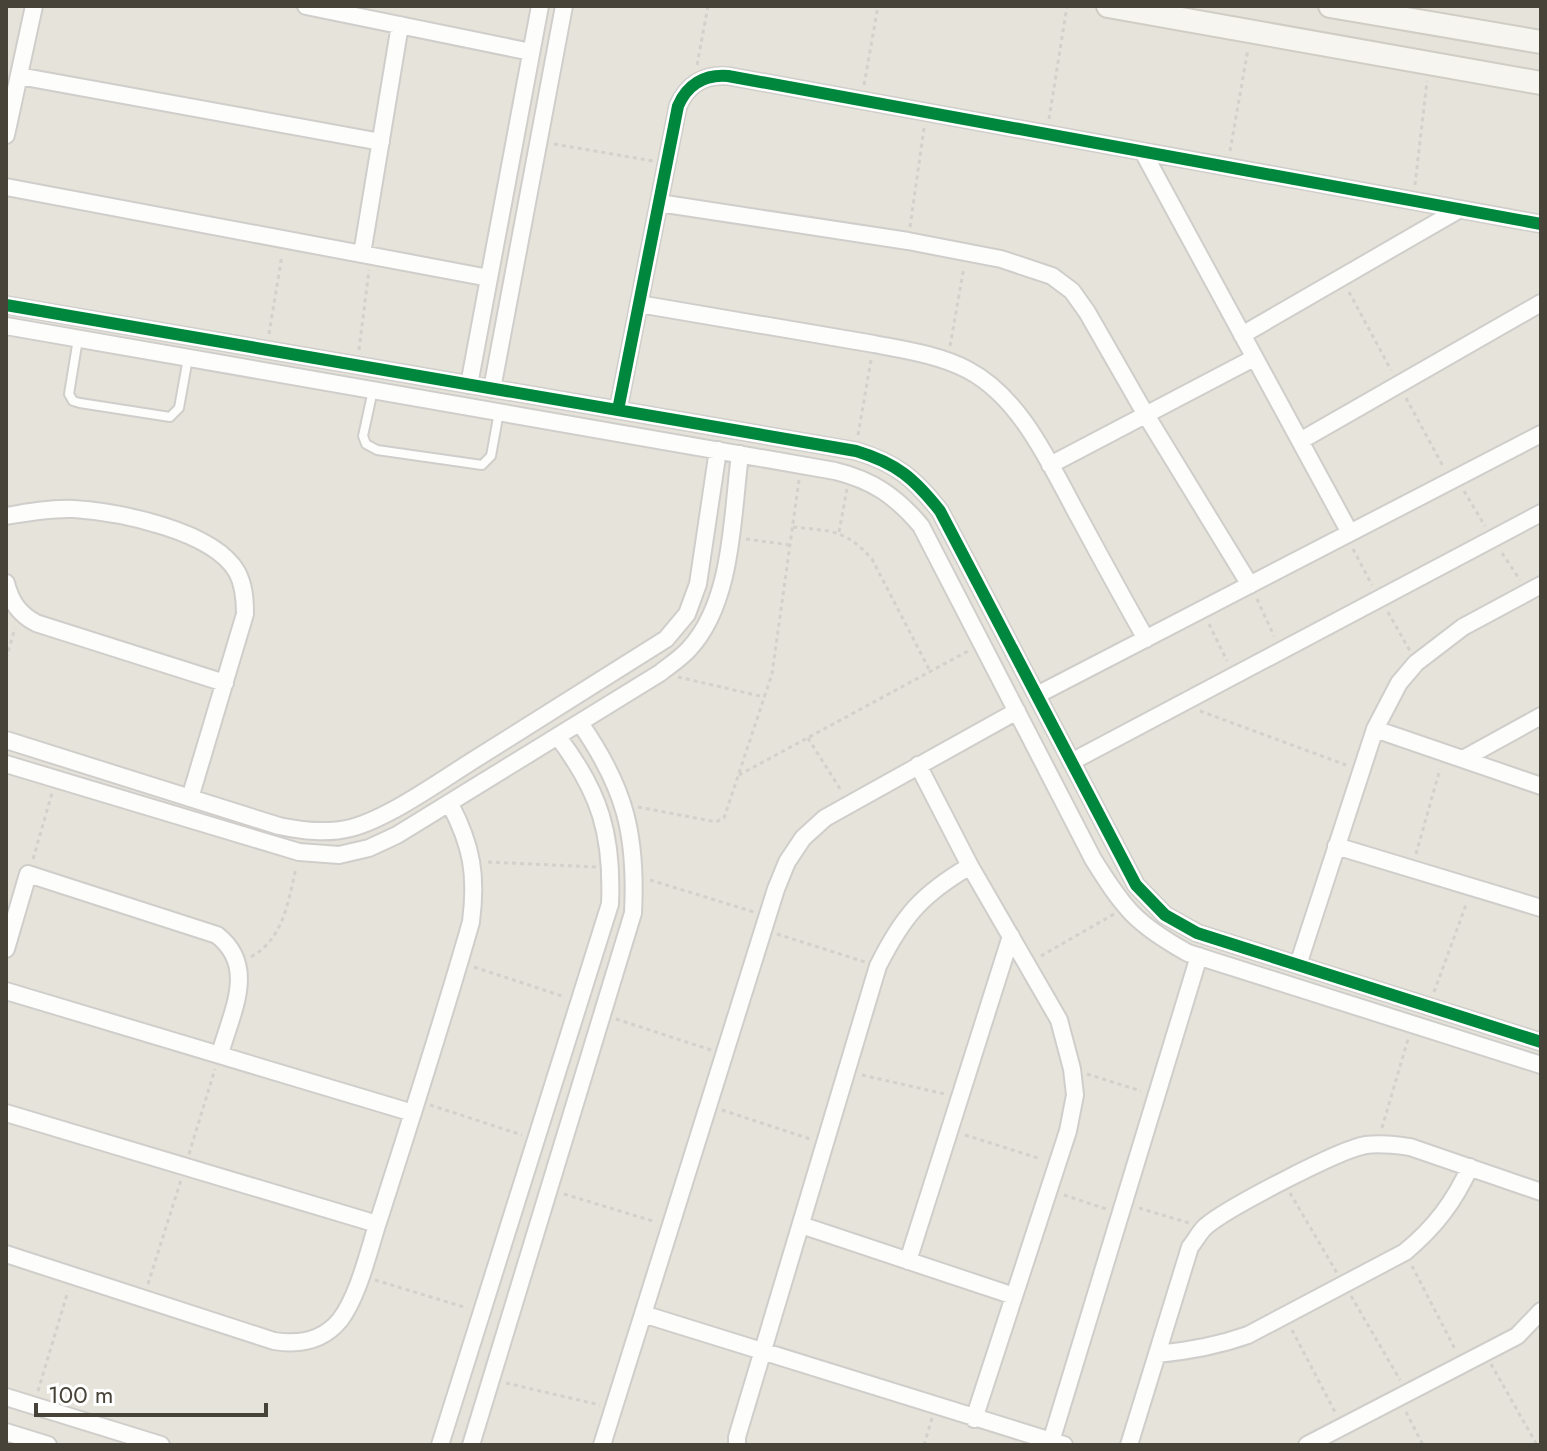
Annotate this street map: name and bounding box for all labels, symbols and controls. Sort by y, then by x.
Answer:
scale bar [36,1367,266,1417]
text: 100 m [48,1377,114,1412]

